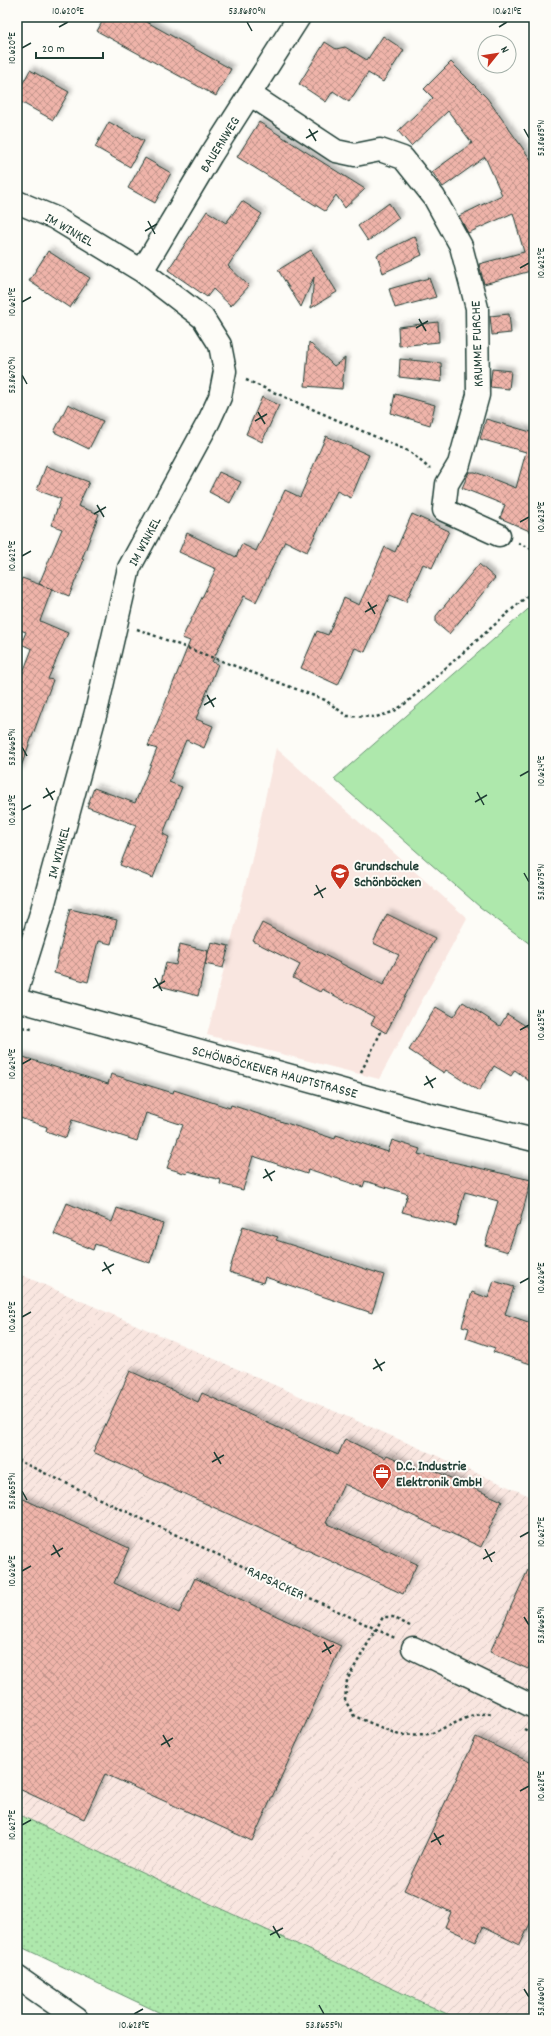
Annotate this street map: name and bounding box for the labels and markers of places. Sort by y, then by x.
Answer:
place label: Grundschule Schönböcken [354,857,422,893]
school or university icon: Grundschule Schönböcken [329,862,351,890]
place label: D.C. Industrie Elektronik GmbH [396,1457,482,1493]
office icon: D.C. Industrie Elektronik GmbH [371,1462,393,1490]

